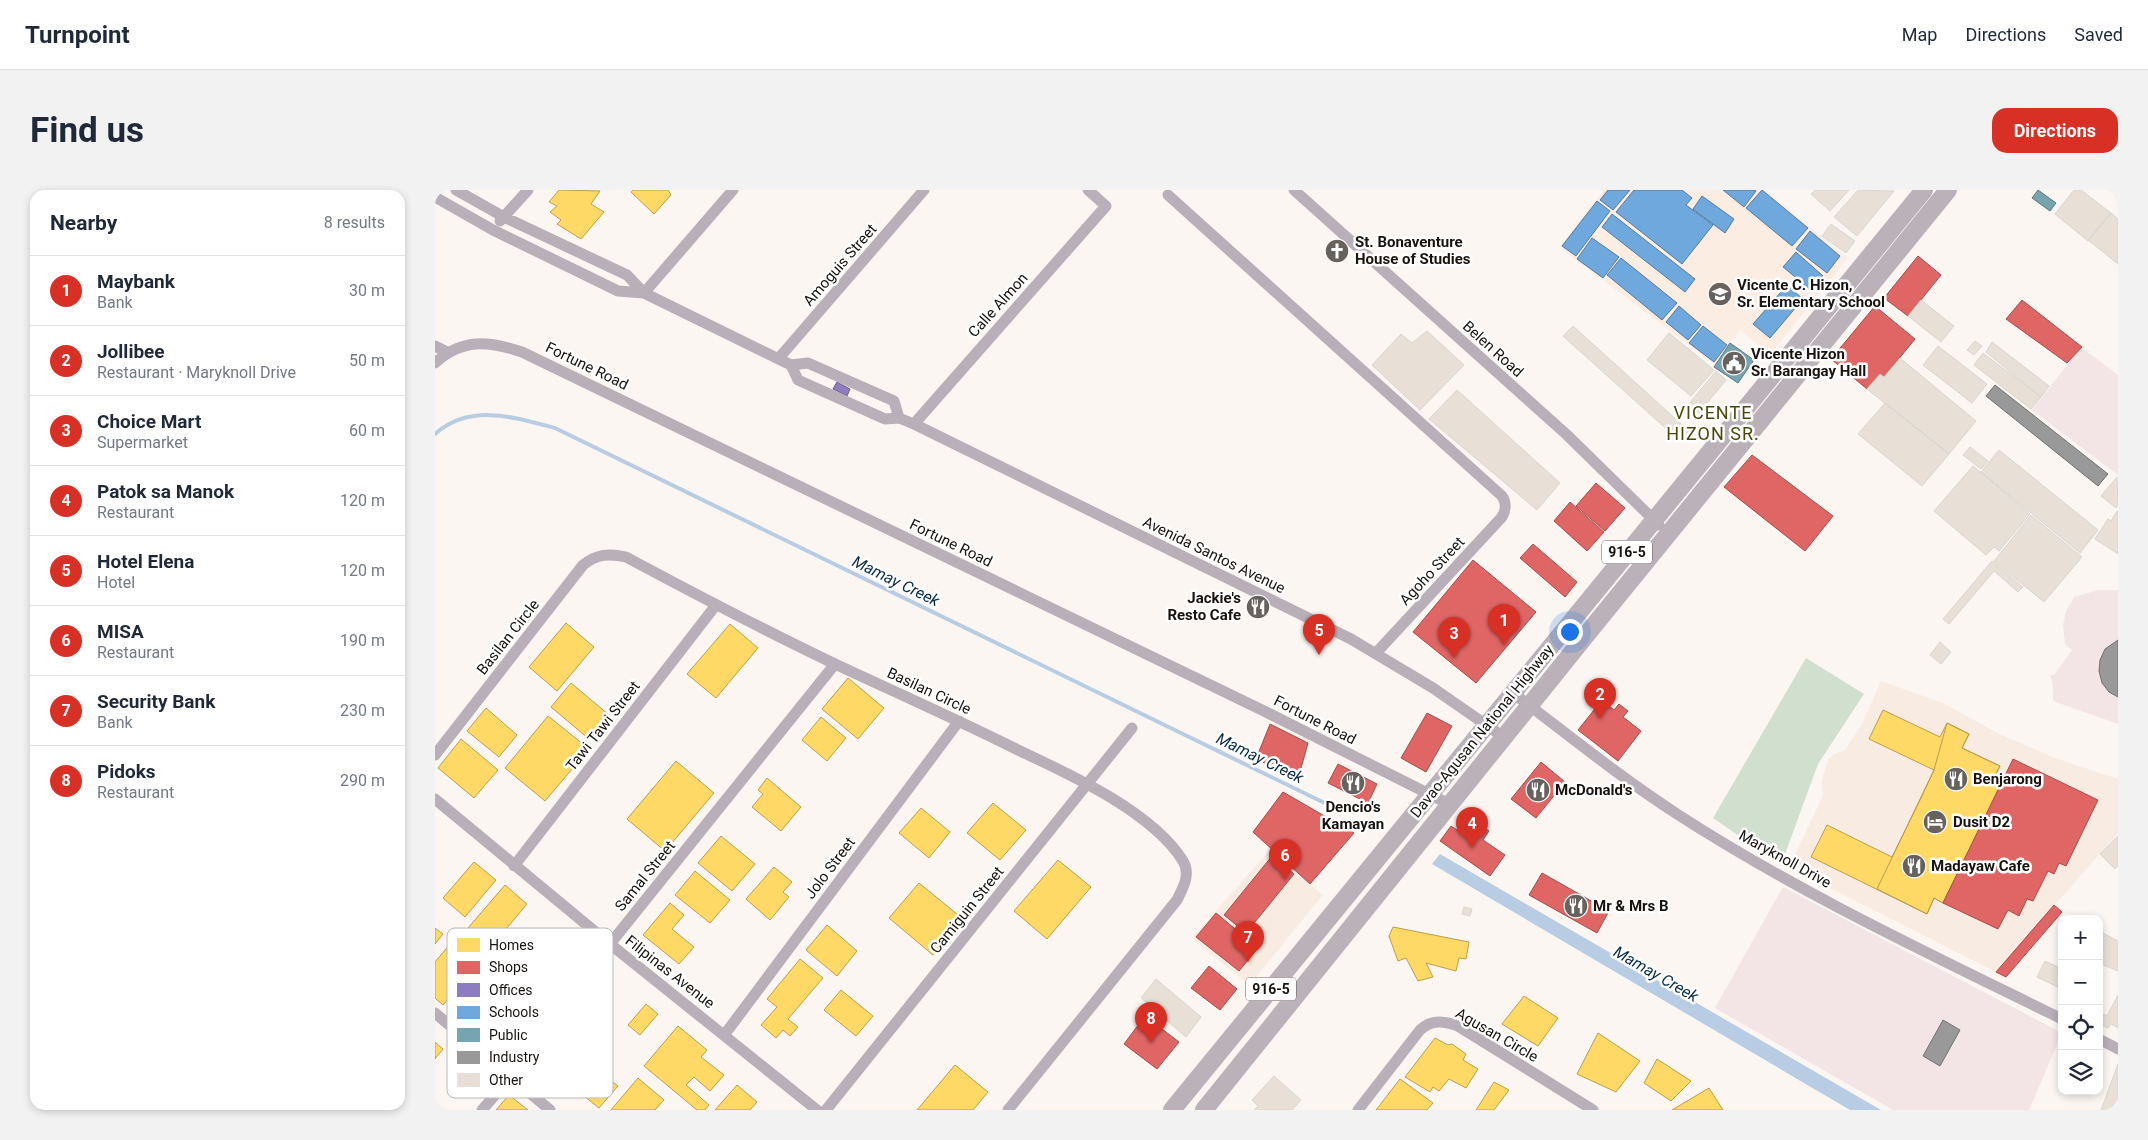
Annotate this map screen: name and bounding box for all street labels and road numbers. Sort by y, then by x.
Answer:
street label: Amoguis Street [799,220,881,310]
street label: Calle Almon [964,269,1032,341]
street label: Belen Road [1459,317,1527,381]
street label: Fortune Road [543,338,631,394]
street label: Avenida Santos Avenue [1140,513,1288,597]
street label: Fortune Road [907,515,995,571]
street label: Agoho Street [1396,533,1468,609]
road number: 916-5 [1602,541,1652,564]
street label: Basilan Circle [473,596,543,678]
street label: Davao-Agusan National Highway [1407,641,1557,821]
street label: Basilan Circle [884,664,974,718]
street label: Tawi Tawi Street [562,677,644,775]
street label: Fortune Road [1271,692,1359,748]
street label: Maryknoll Drive [1736,826,1834,892]
street label: Jolo Street [801,834,859,902]
street label: Samal Street [611,837,679,915]
street label: Camiguin Street [926,863,1008,957]
street label: Filipinas Avenue [622,932,718,1012]
road number: 916-5 [1246,978,1296,1001]
street label: Agusan Circle [1453,1004,1541,1066]

